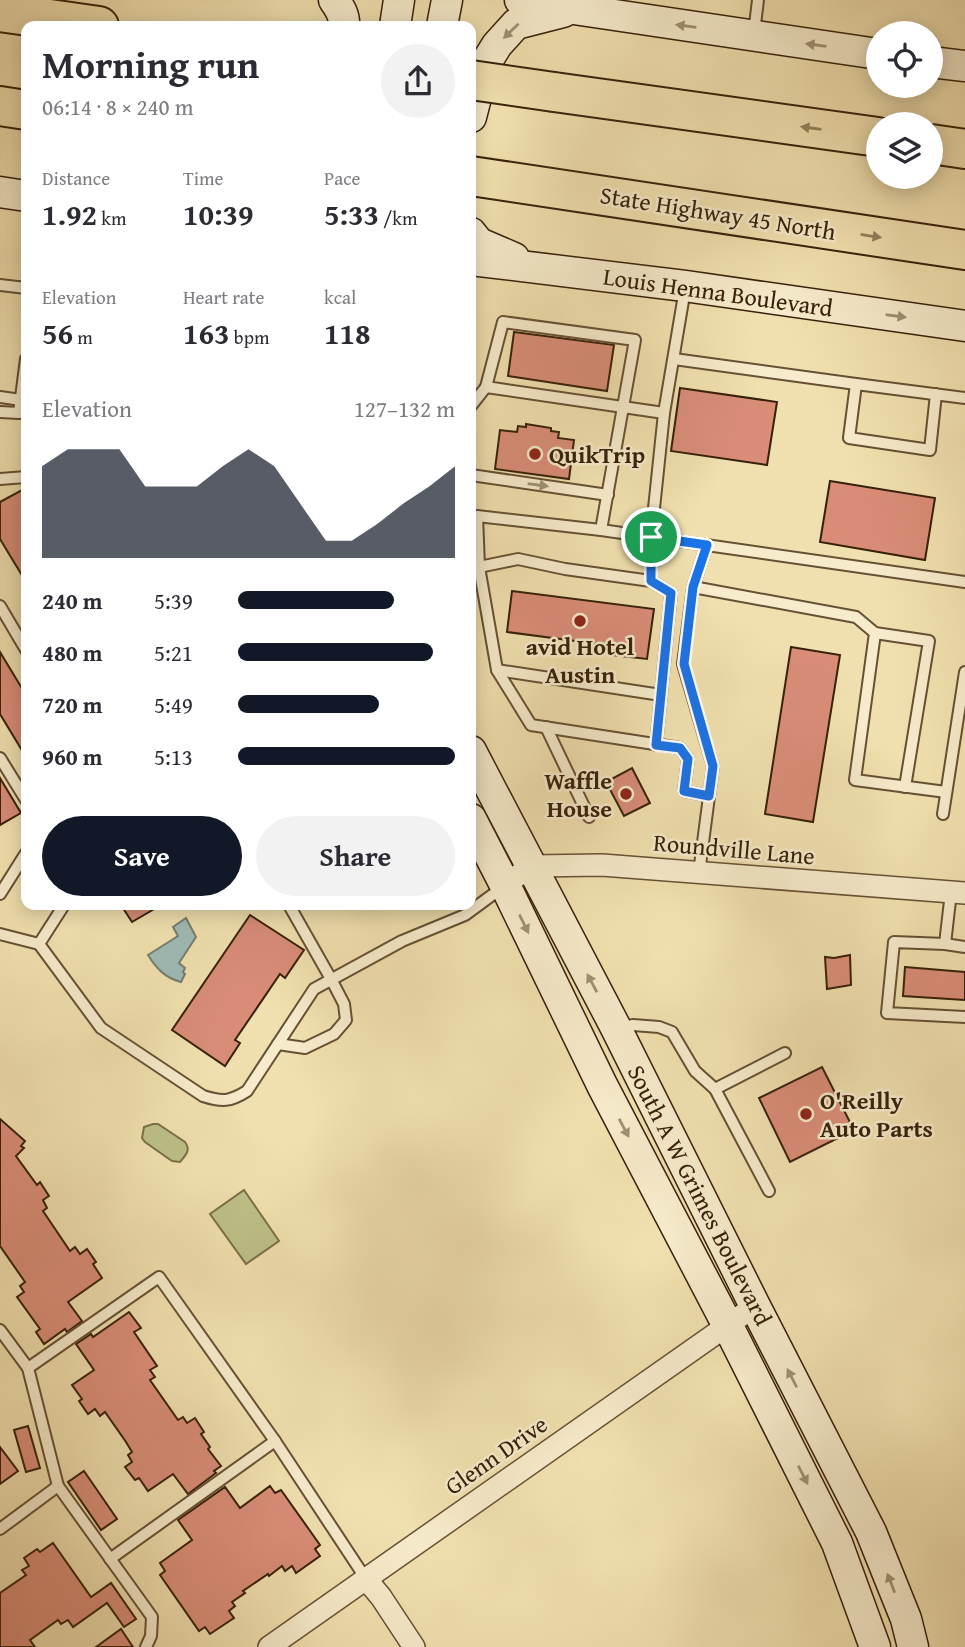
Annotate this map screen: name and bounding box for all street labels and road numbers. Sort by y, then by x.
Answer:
street label: State Highway 45 North [598,177,839,249]
street label: Louis Henna Boulevard [601,259,835,325]
street label: Roundville Lane [652,825,816,873]
street label: South A W Grimes Boulevard [619,1059,781,1332]
street label: Glenn Drive [438,1407,554,1503]

